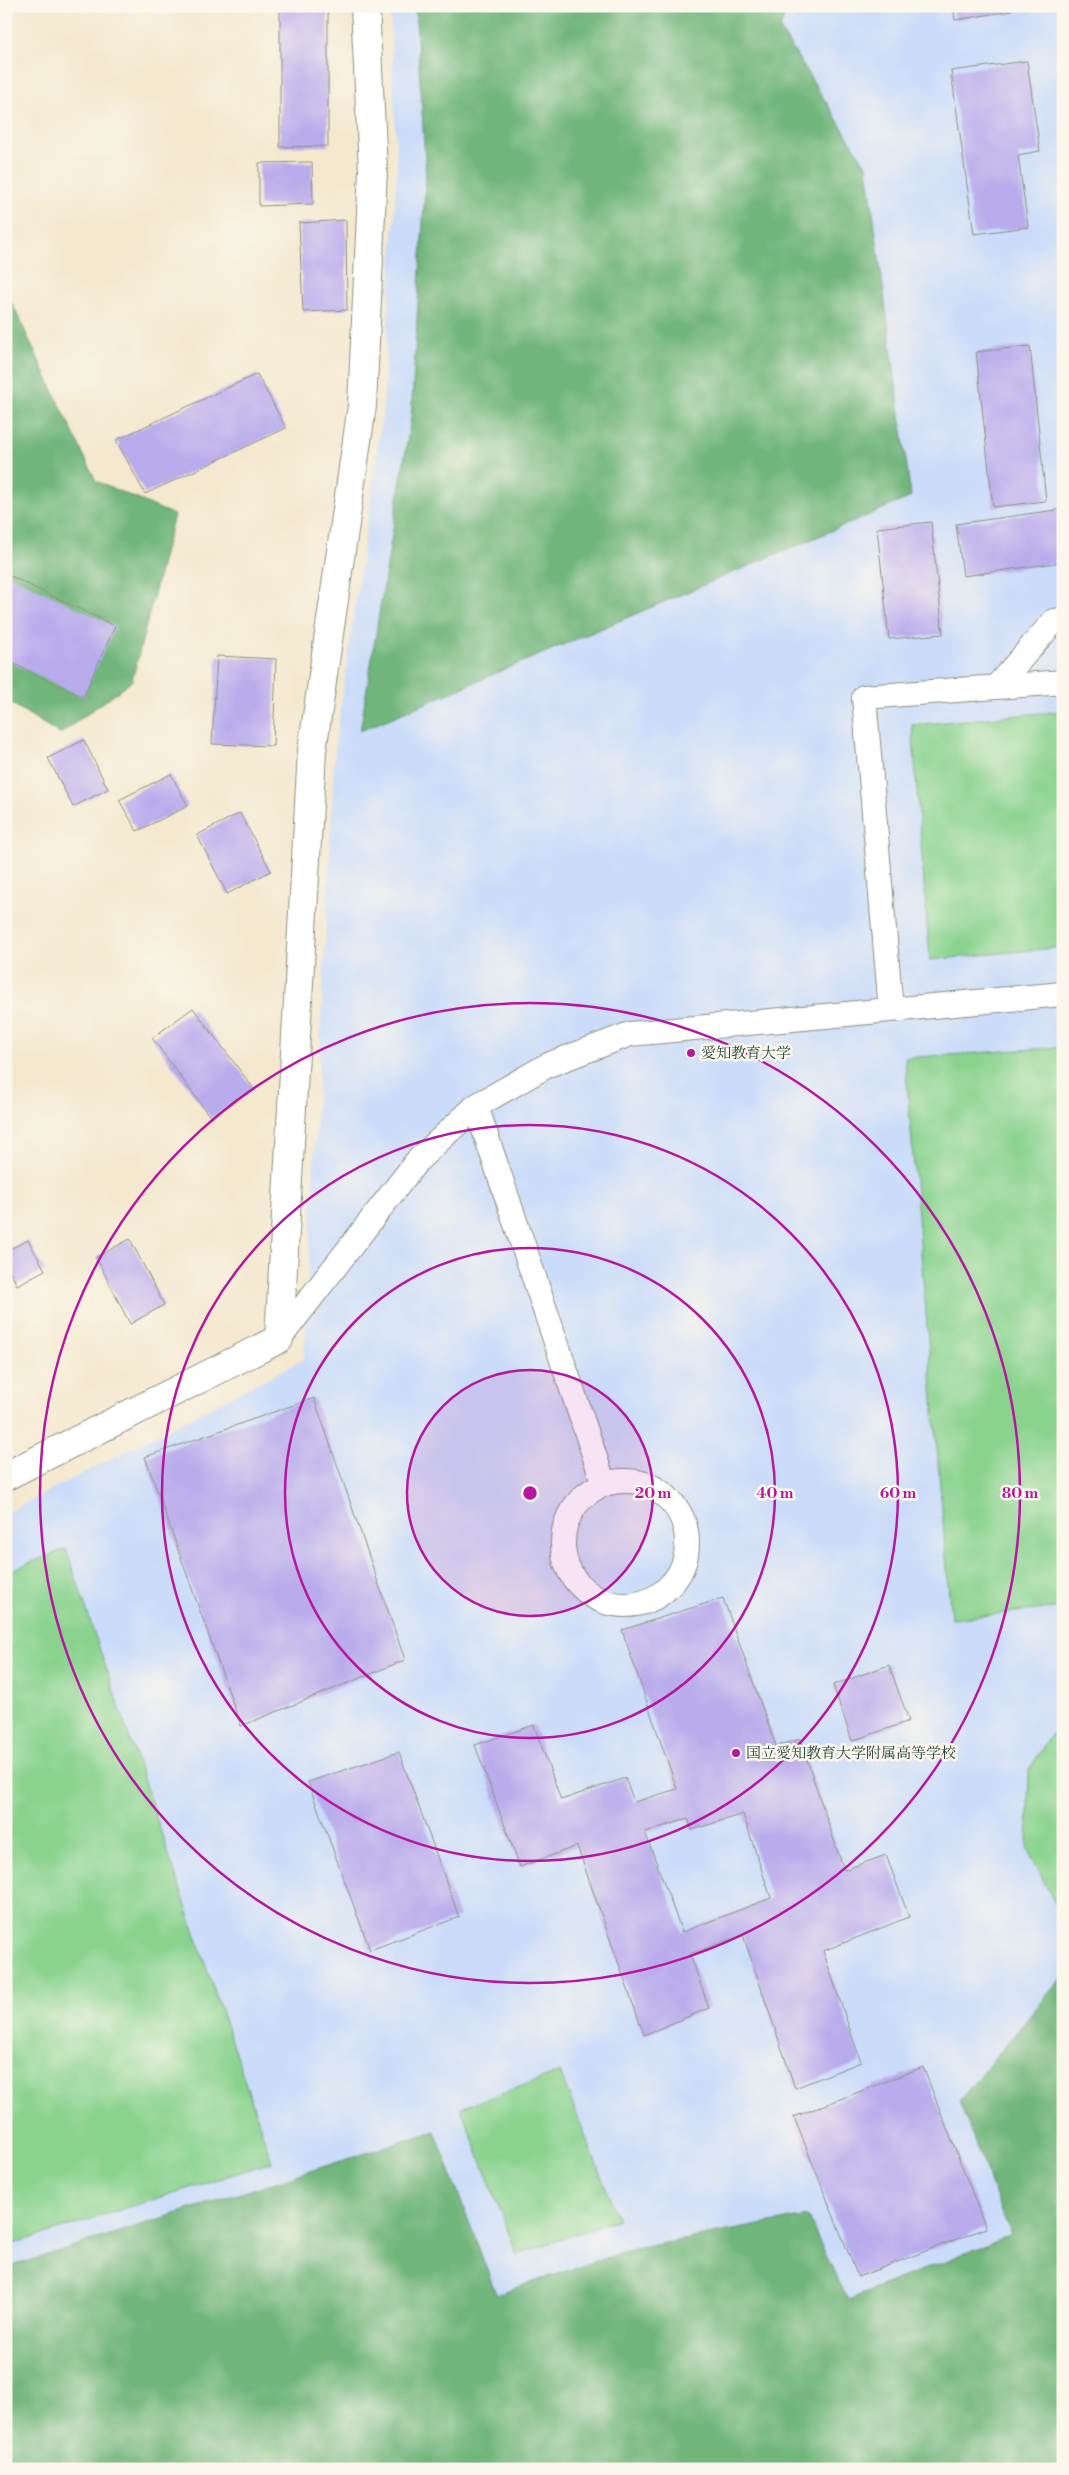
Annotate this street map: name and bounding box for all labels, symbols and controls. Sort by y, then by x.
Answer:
place label: 愛知教育大学 [701,1044,791,1063]
marker: 愛知教育大学 [685,1047,697,1059]
centre of rings [521,1484,539,1502]
text: 20 m [635,1484,672,1503]
text: 40 m [756,1484,794,1503]
text: 60 m [880,1484,917,1503]
text: 80 m [1002,1484,1039,1503]
place label: 国立愛知教育大学附属高等学校 [746,1744,956,1763]
marker: 国立愛知教育大学附属高等学校 [730,1747,742,1759]

